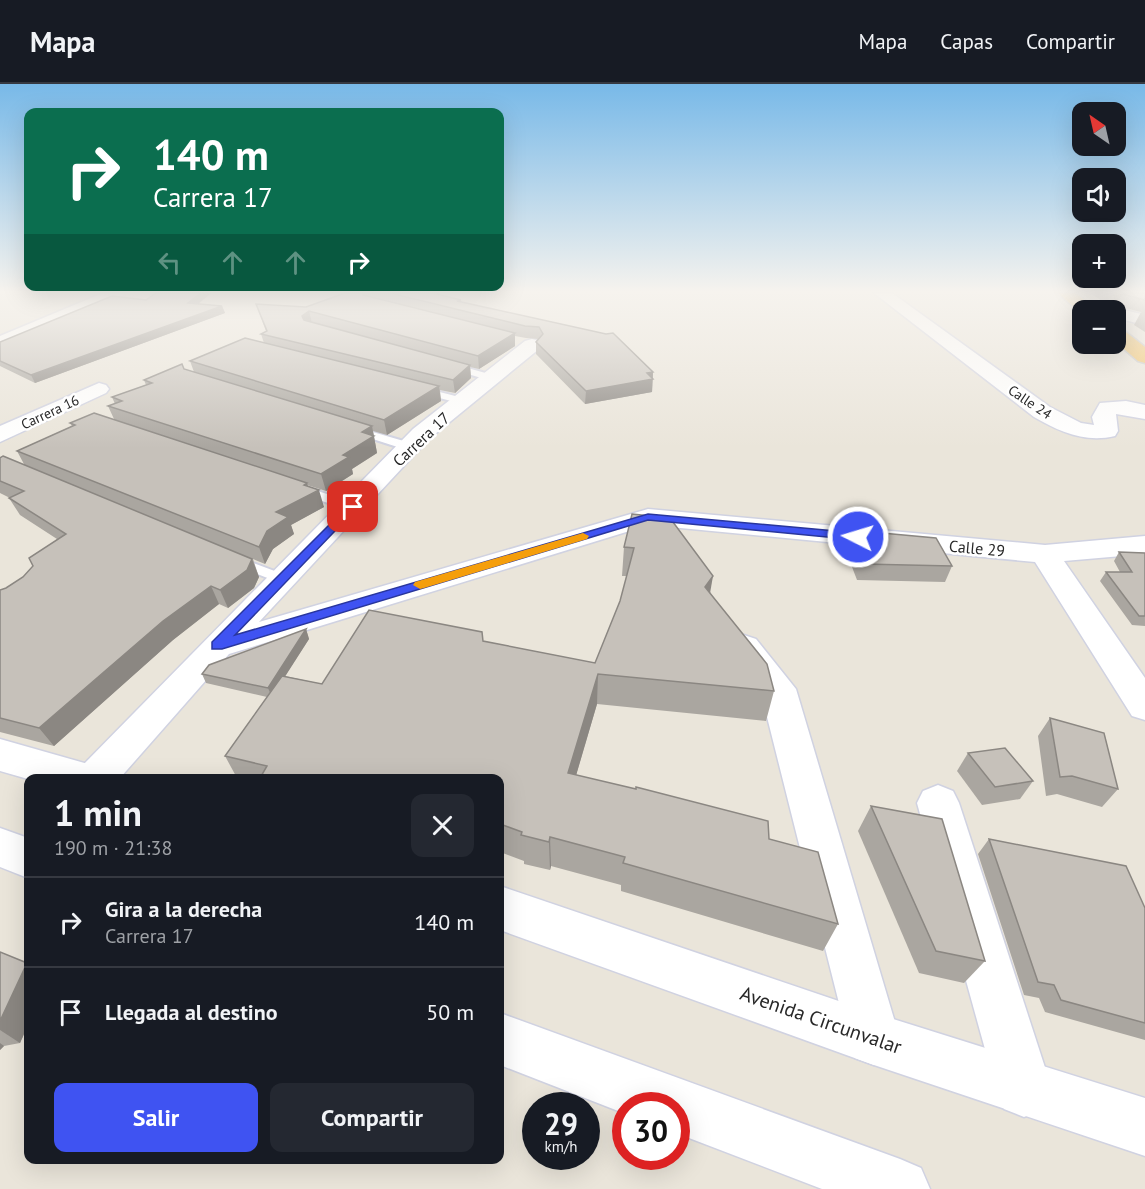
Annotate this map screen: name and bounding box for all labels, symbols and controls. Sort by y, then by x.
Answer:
text: Mapa [30,23,95,60]
text: Mapa [859,28,907,55]
text: Capas [940,28,993,55]
text: Compartir [1026,28,1115,55]
north arrow [1072,102,1126,156]
map controls [1072,102,1126,354]
text: 140 m [153,127,269,182]
icon: right [54,132,132,210]
button: sound [1072,168,1126,222]
text: Carrera 17 [153,180,273,214]
button: + [1072,234,1126,288]
icon: left [153,246,186,279]
icon: ahead [216,246,249,279]
icon: ahead [279,246,312,279]
icon: right [342,246,375,279]
button: − [1072,300,1126,354]
street label: Calle 24 [1005,381,1056,423]
street label: Carrera 16 [18,391,82,433]
street label: Carrera 17 [388,408,454,470]
pin [327,481,378,532]
icon: arrive [336,490,369,523]
position arrow [826,505,890,569]
street label: Calle 29 [948,536,1006,560]
text: 1 min [54,789,142,836]
button: close [411,794,474,857]
text: 190 m · 21:38 [54,835,172,861]
text: Gira a la derecha [105,895,262,923]
icon: right [54,906,87,939]
text: 140 m [414,908,474,936]
text: Carrera 17 [105,923,194,949]
street label: Avenida Circunvalar [737,980,905,1060]
icon: arrive [54,996,87,1029]
text: Llegada al destino [105,998,278,1026]
text: 50 m [426,998,474,1026]
button: Salir [54,1083,258,1152]
button: Compartir [270,1083,474,1152]
speed limit sign: 30 [612,1092,690,1170]
text: 29 [544,1104,578,1143]
text: km/h [545,1137,577,1156]

